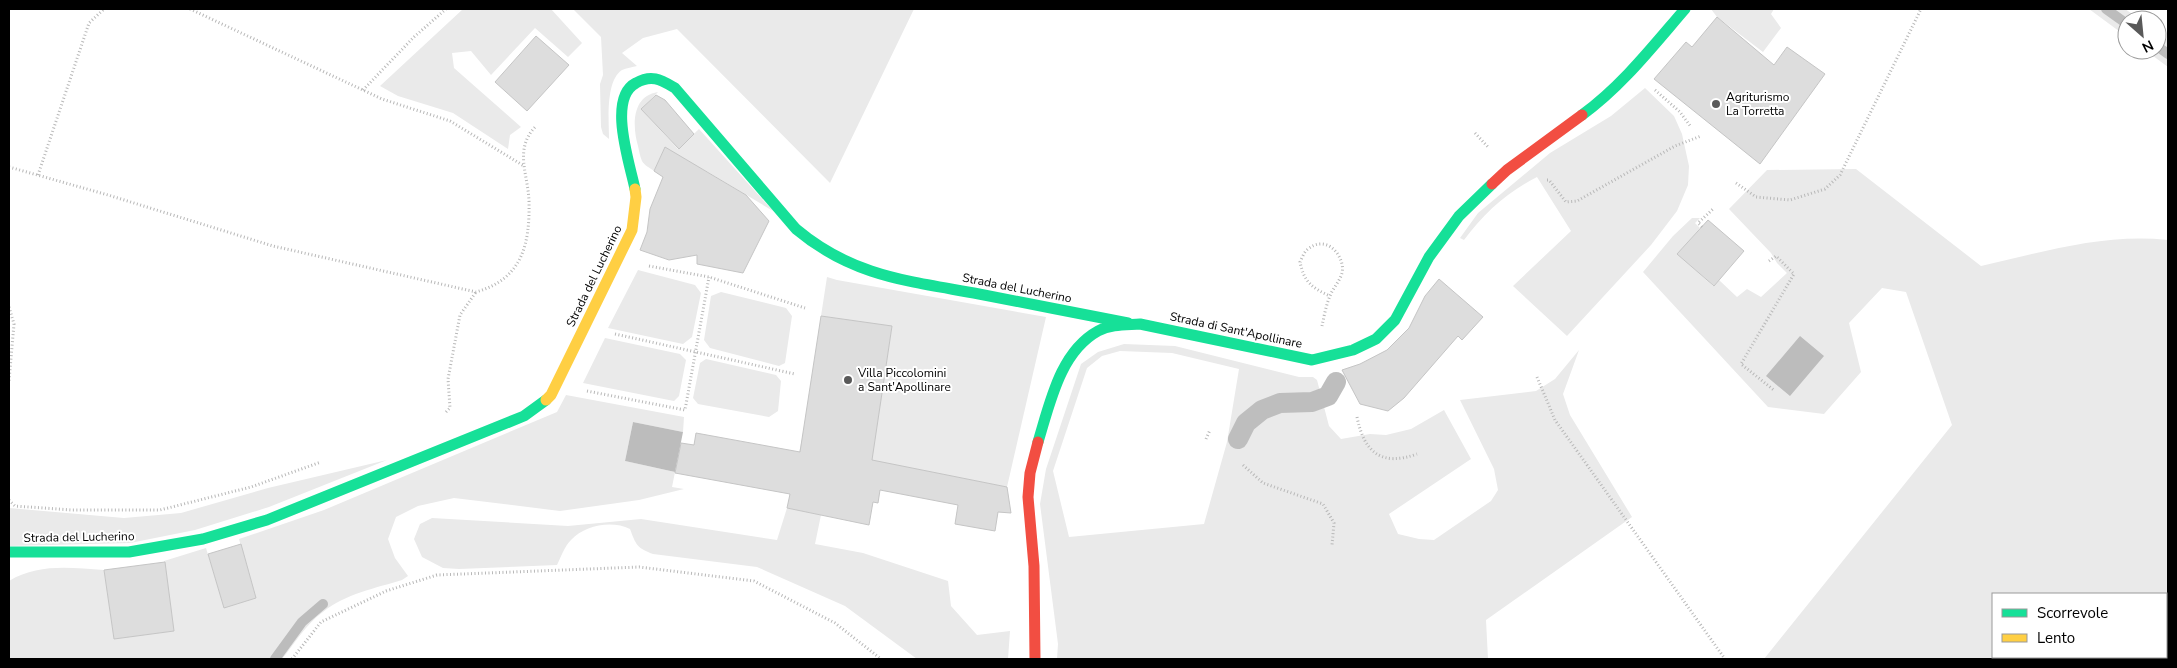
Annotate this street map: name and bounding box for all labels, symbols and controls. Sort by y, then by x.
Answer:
north arrow [2117,10,2167,60]
text: N [2139,35,2157,57]
place label: Agriturismo La Torretta [1726,89,1790,119]
marker: Agriturismo La Torretta [1710,98,1722,110]
street label: Strada del Lucherino [562,222,626,329]
street label: Strada del Lucherino [961,270,1073,307]
street label: Strada di Sant'Apollinare [1168,308,1304,352]
place label: Villa Piccolomini a Sant'Apollinare [857,365,951,395]
marker: Villa Piccolomini a Sant'Apollinare [842,374,854,386]
street label: Strada del Lucherino [23,528,135,546]
legend [1992,593,2167,658]
text: Scorrevole [2037,603,2108,623]
text: Lento [2037,628,2075,648]

